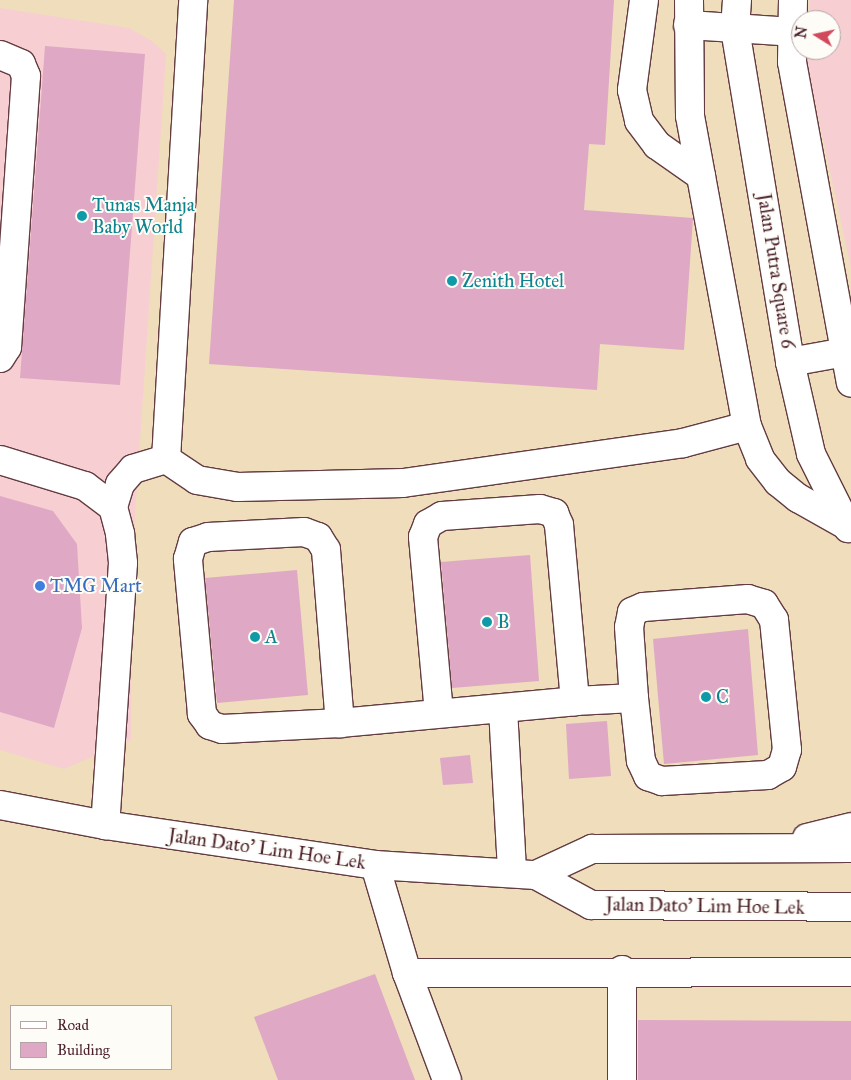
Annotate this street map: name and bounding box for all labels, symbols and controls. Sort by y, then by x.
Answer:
north arrow [791,10,841,60]
text: N [792,25,811,40]
street label: Jalan Putra Square 6 [752,192,800,350]
place label: Tunas Manja Baby World [92,194,195,238]
marker: Tunas Manja Baby World [76,210,88,222]
place label: Zenith Hotel [462,270,564,292]
marker: Zenith Hotel [446,275,458,287]
place label: TMG Mart [50,575,142,597]
marker: TMG Mart [34,580,46,592]
place label: B [497,611,510,633]
marker: B [481,616,493,628]
place label: A [265,626,278,648]
marker: A [249,631,261,643]
place label: C [716,686,729,708]
marker: C [700,691,712,703]
street label: Jalan Dato' Lim Hoe Lek [167,824,367,874]
street label: Jalan Dato' Lim Hoe Lek [605,893,805,919]
legend [10,1005,172,1070]
text: Road [57,1016,89,1034]
text: Building [57,1041,110,1059]

